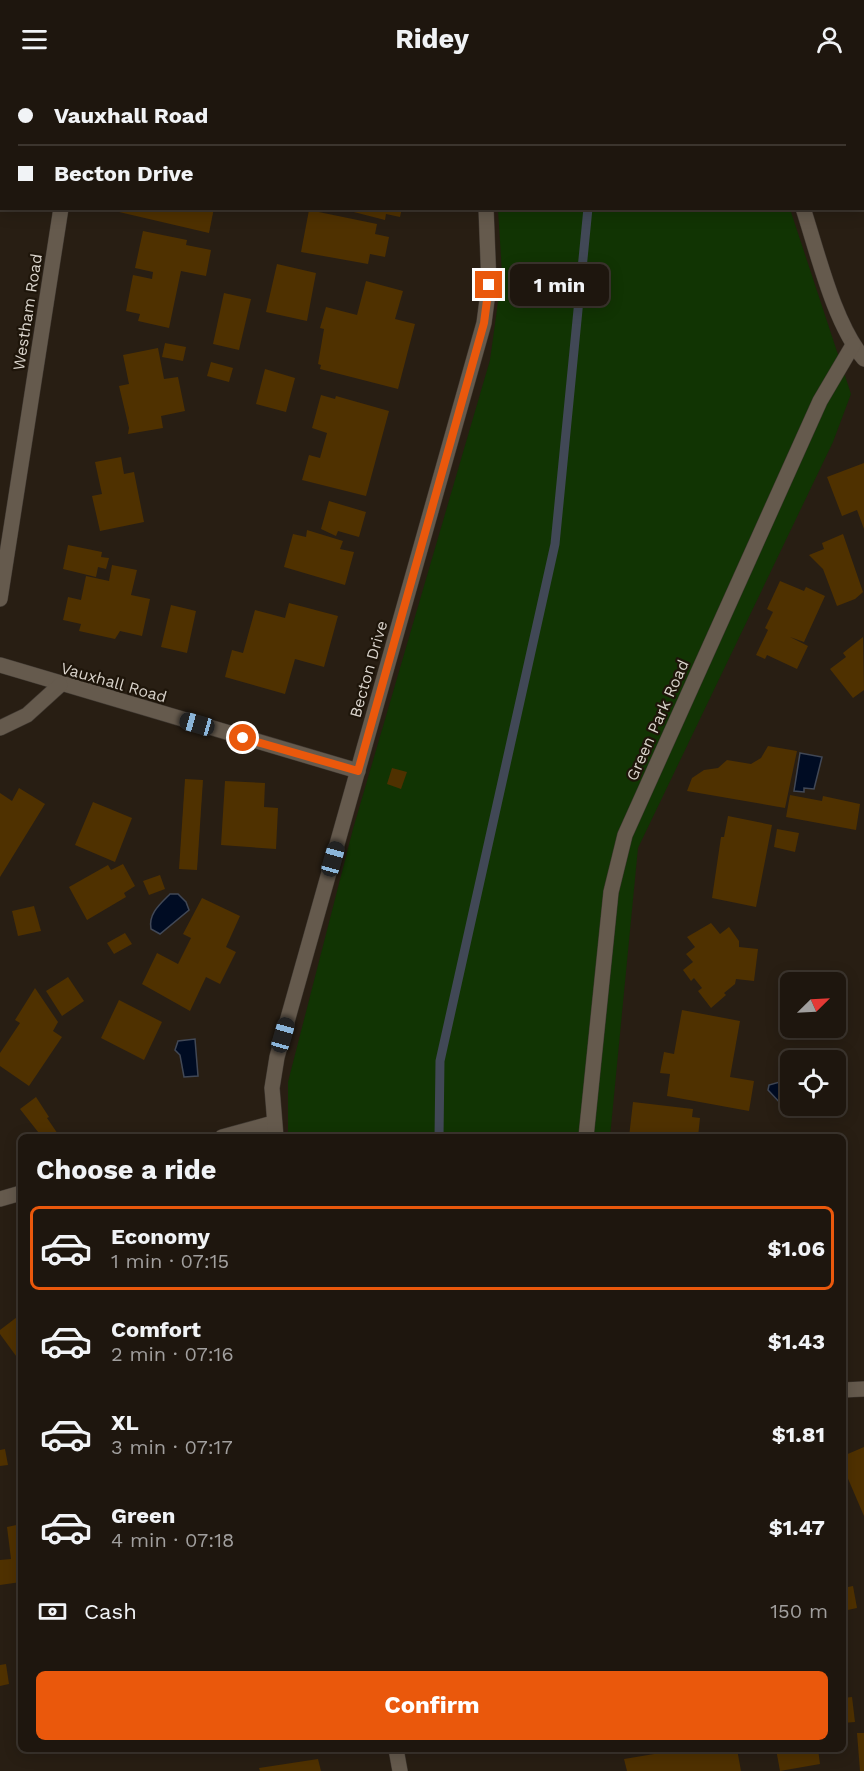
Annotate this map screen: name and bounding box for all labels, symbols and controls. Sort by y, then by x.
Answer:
icon: menu [18,23,51,56]
text: Ridey [395,23,469,55]
icon: person [813,23,846,56]
text: Vauxhall Road [54,103,208,128]
text: Becton Drive [54,161,193,186]
street label: Westham Road [9,252,46,372]
callout: 1 min [510,264,609,306]
route end [475,271,502,298]
text: 1 min [534,273,585,297]
street label: Becton Drive [346,618,391,720]
street label: Green Park Road [622,657,693,784]
street label: Vauxhall Road [59,658,169,707]
car [177,710,217,738]
route start [229,724,256,751]
car [319,839,347,879]
north arrow [780,972,846,1038]
map controls [780,972,846,1116]
car [269,1015,297,1055]
button: locate [780,1050,846,1116]
text: Choose a ride [36,1154,216,1186]
icon: car [39,1221,93,1275]
text: Economy [111,1224,210,1249]
text: $1.06 [768,1236,825,1261]
text: 1 min · 07:15 [111,1249,229,1273]
icon: car [39,1314,93,1368]
text: Comfort [111,1317,201,1342]
text: $1.43 [768,1329,825,1354]
text: 2 min · 07:16 [111,1342,234,1366]
icon: car [39,1407,93,1461]
text: XL [111,1410,139,1435]
text: $1.81 [772,1422,825,1447]
text: 3 min · 07:17 [111,1435,233,1459]
icon: car [39,1500,93,1554]
text: Green [111,1503,175,1528]
text: $1.47 [769,1515,825,1540]
text: 4 min · 07:18 [111,1528,234,1552]
icon: cash [36,1595,69,1628]
text: Cash [84,1599,137,1624]
text: 150 m [770,1599,828,1623]
button: Confirm [36,1671,828,1740]

